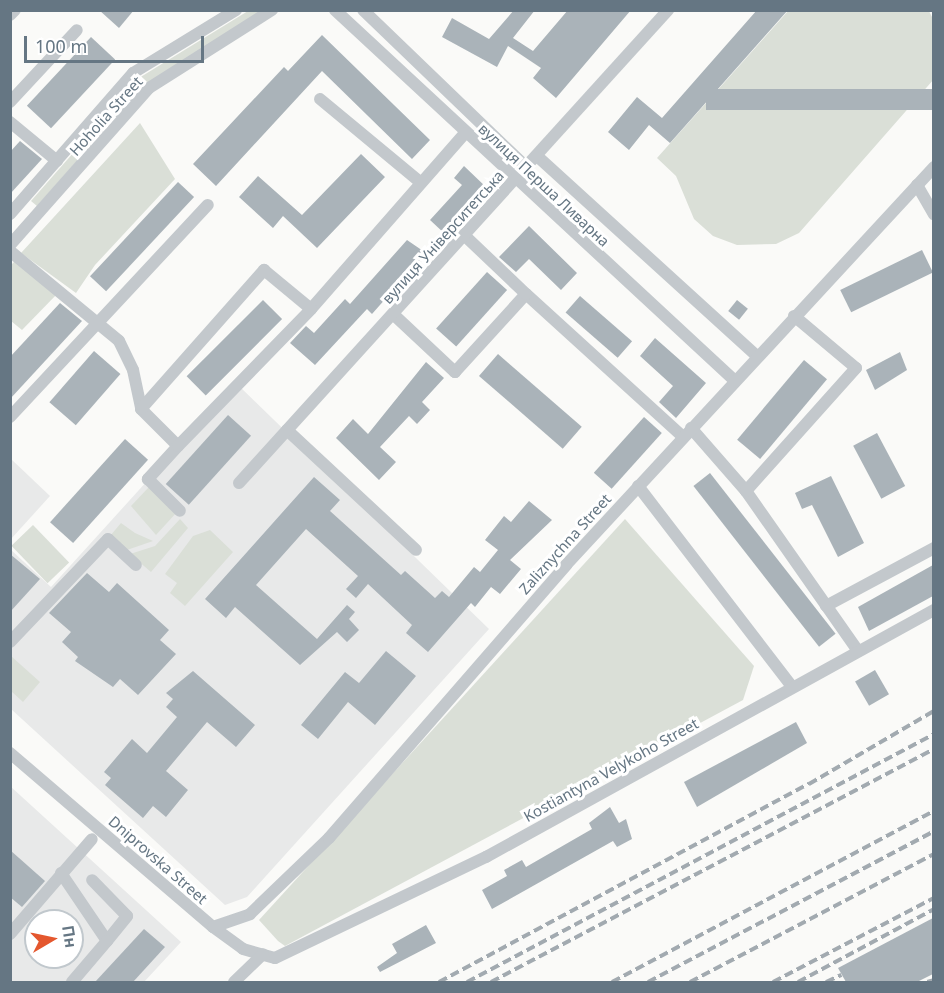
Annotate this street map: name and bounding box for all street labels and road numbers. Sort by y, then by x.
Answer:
street label: Hoholia Street [66,73,146,159]
street label: вулиця Перша Ливарна [475,120,613,250]
street label: вулиця Університетська [378,167,508,307]
street label: Zaliznychna Street [515,490,615,598]
street label: Kostiantyna Velykoho Street [520,714,702,826]
street label: Dniprovska Street [105,812,211,908]

